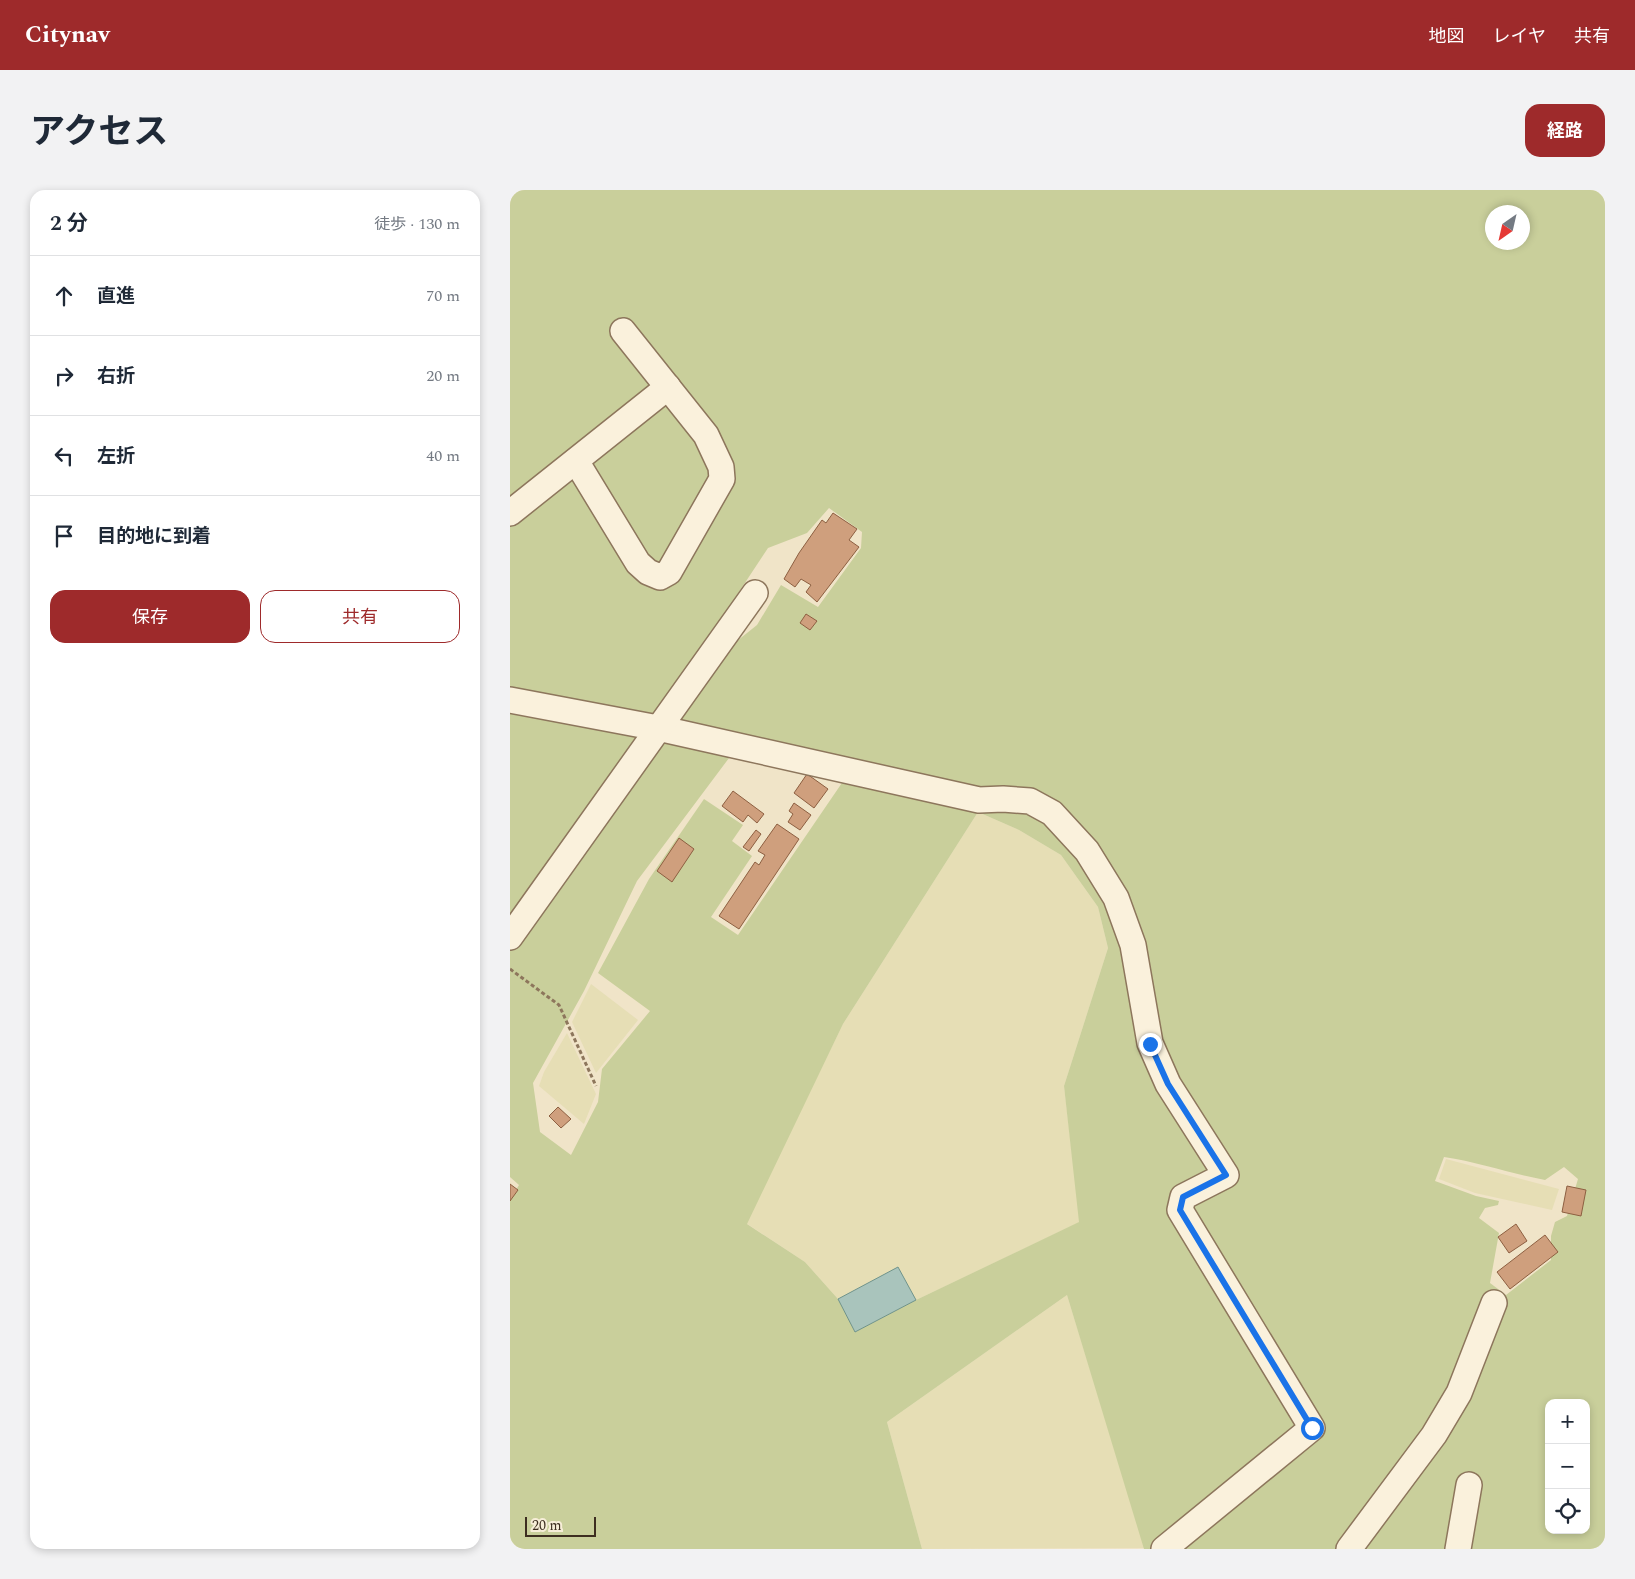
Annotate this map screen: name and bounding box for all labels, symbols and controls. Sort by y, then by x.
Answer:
text: Citynav [25,17,110,53]
text: 地図 [1429,23,1465,50]
text: レイヤ [1493,23,1546,50]
text: 共有 [1574,23,1610,50]
button: 経路 [1525,104,1605,157]
text: アクセス [30,106,168,159]
north arrow [1485,205,1530,250]
text: 2 分 [50,208,88,240]
text: 徒歩 · 130 m [374,212,460,236]
icon: ahead [50,282,78,310]
text: 直進 [97,282,135,311]
text: 70 m [426,284,460,308]
icon: right [50,362,78,390]
text: 右折 [97,362,135,391]
text: 20 m [426,364,460,388]
icon: left [50,442,78,470]
text: 左折 [97,442,135,471]
text: 40 m [426,444,460,468]
icon: arrive [50,522,78,550]
text: 目的地に到着 [97,522,211,551]
button: 保存 [50,590,250,643]
button: 共有 [260,590,460,643]
route end [1139,1033,1162,1056]
map controls [1545,1399,1590,1534]
button: + [1545,1399,1590,1444]
route start [1301,1417,1324,1440]
button: − [1545,1444,1590,1489]
button: locate [1545,1489,1590,1534]
scale bar [525,1514,596,1537]
text: 20 m [532,1515,562,1536]

